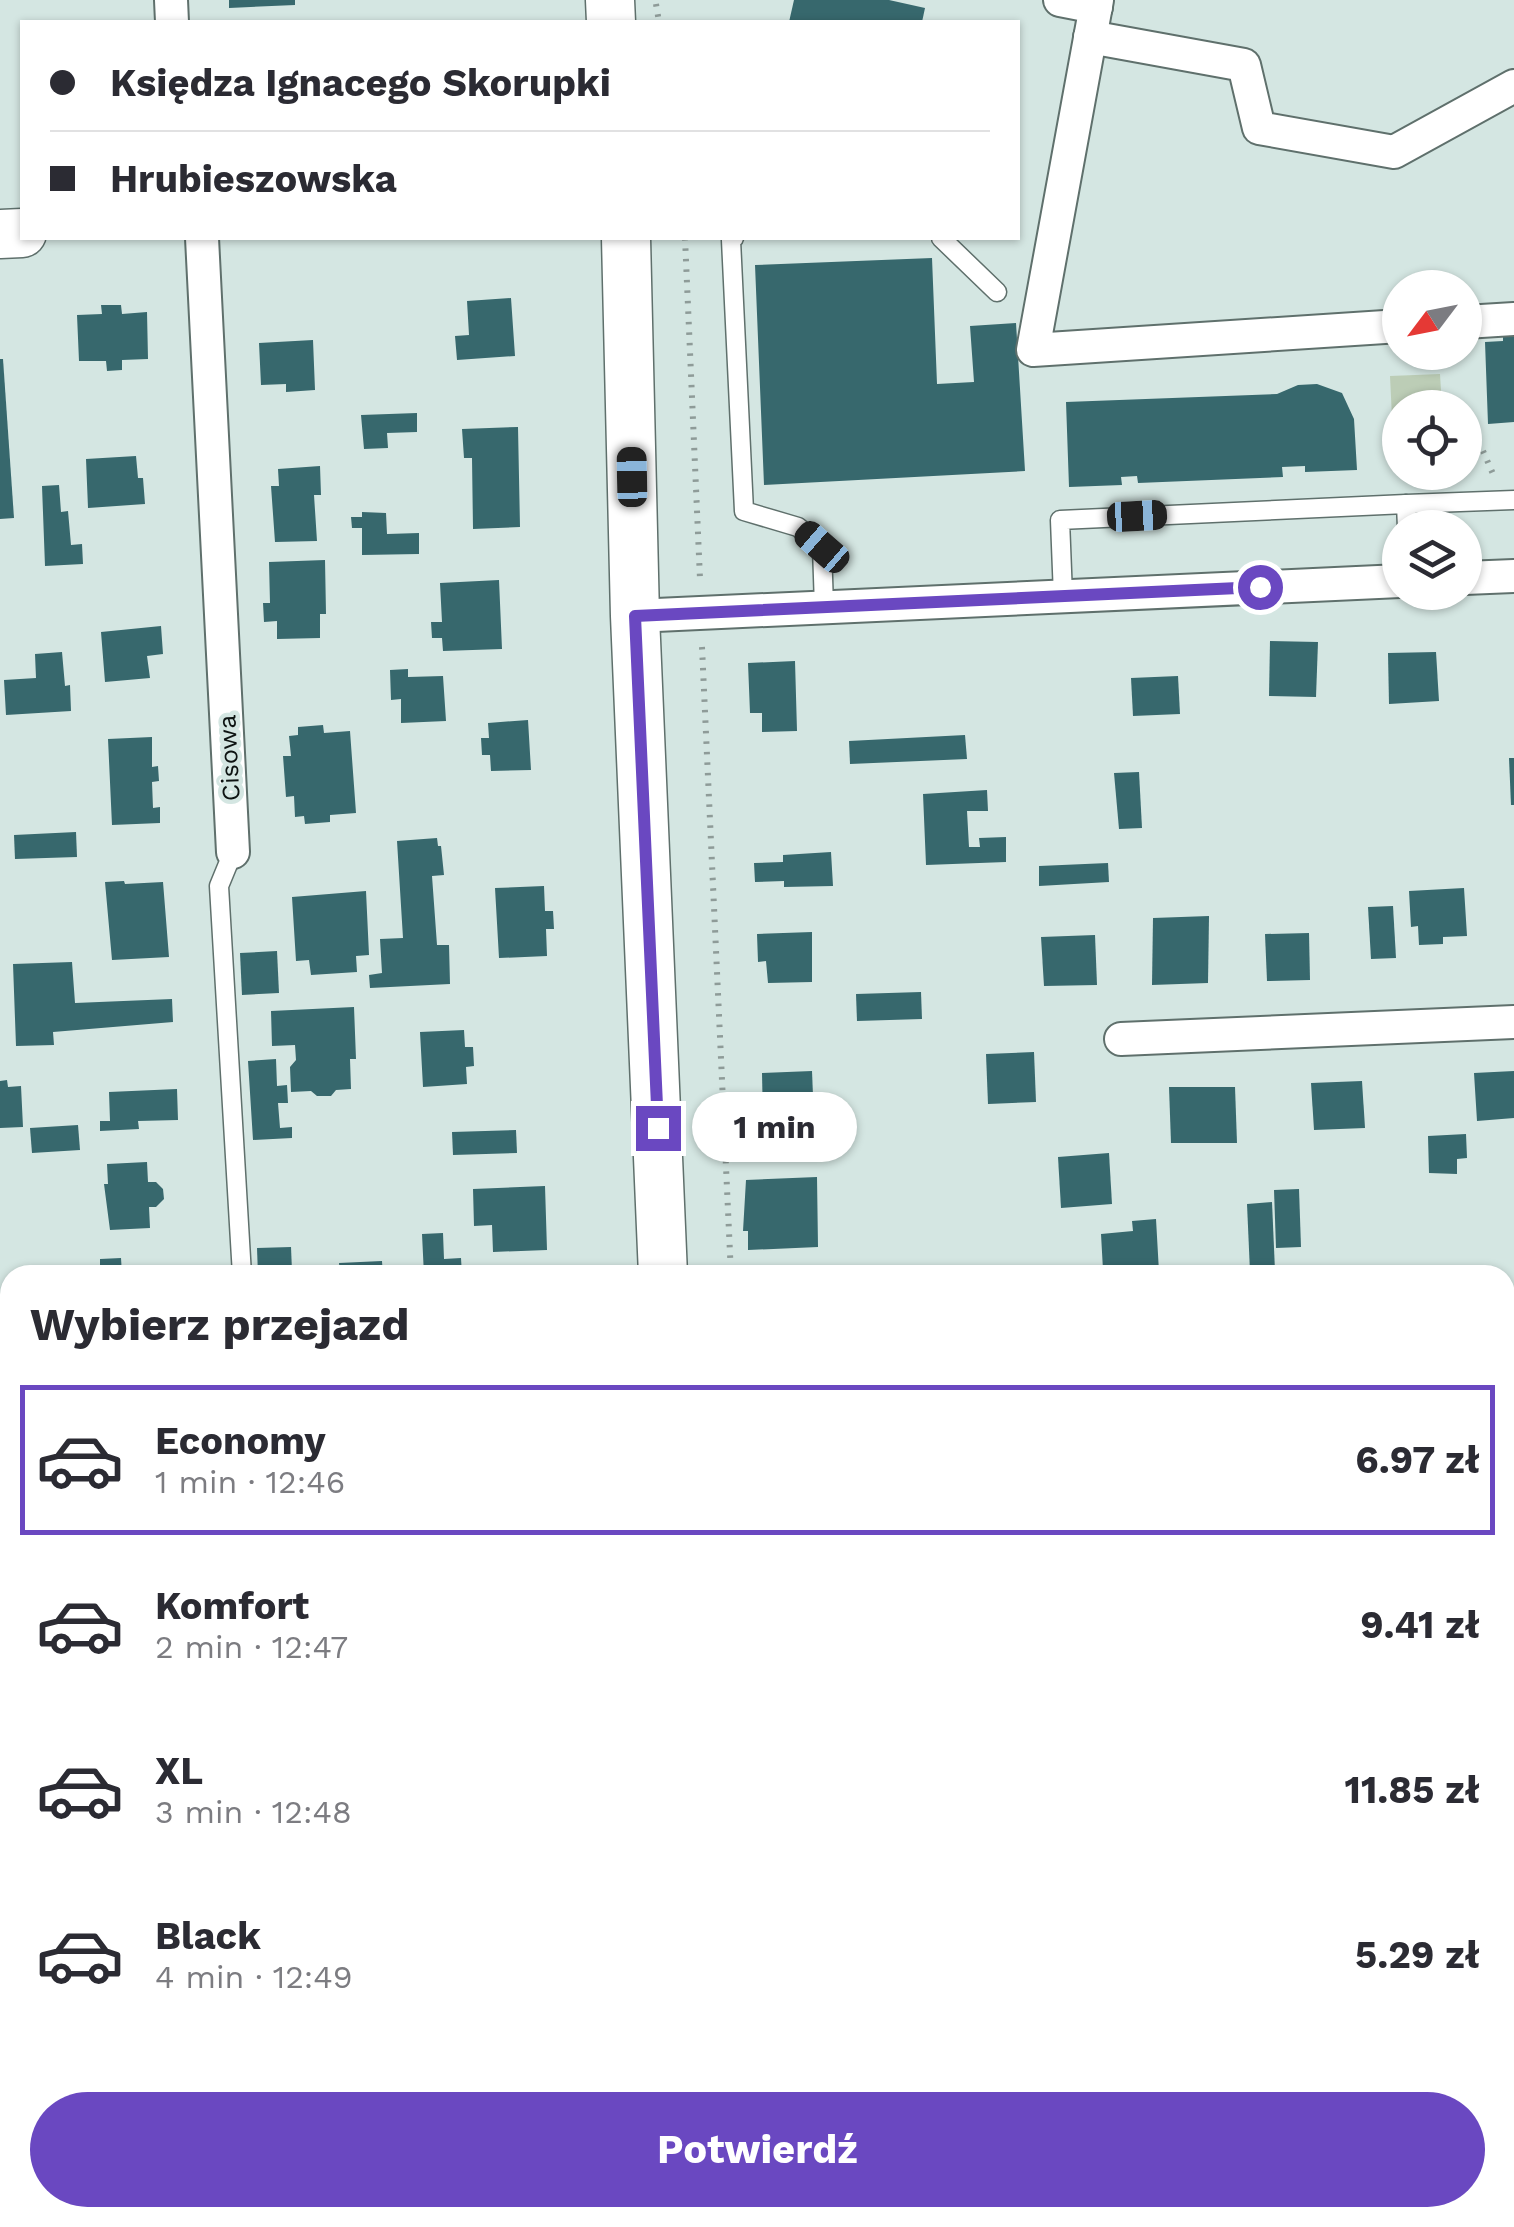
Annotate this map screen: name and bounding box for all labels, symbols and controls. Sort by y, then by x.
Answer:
text: Księdza Ignacego Skorupki [110,61,611,105]
text: Hrubieszowska [110,157,397,201]
north arrow [1382,270,1482,370]
map controls [1382,270,1482,610]
button: locate [1382,390,1482,490]
car [616,447,648,507]
car [1106,499,1168,533]
button: layers [1382,510,1482,610]
car [790,516,854,578]
route start [1238,565,1283,610]
street label: Cisowa [212,714,246,802]
callout: 1 min [693,1093,858,1163]
route end [636,1106,681,1151]
text: 1 min [733,1108,816,1146]
text: Wybierz przejazd [30,1298,409,1351]
icon: car [35,1415,125,1505]
text: Economy [155,1419,326,1463]
text: 6.97 zł [1355,1438,1480,1482]
text: 1 min · 12:46 [155,1463,345,1501]
icon: car [35,1580,125,1670]
text: Komfort [155,1584,309,1628]
text: 9.41 zł [1360,1603,1480,1647]
text: 2 min · 12:47 [155,1628,348,1666]
icon: car [35,1745,125,1835]
text: XL [155,1749,203,1793]
text: 11.85 zł [1345,1768,1480,1812]
text: 3 min · 12:48 [155,1793,352,1831]
icon: car [35,1910,125,2000]
text: Black [155,1914,261,1958]
text: 5.29 zł [1355,1933,1480,1977]
text: 4 min · 12:49 [155,1958,353,1996]
button: Potwierdź [30,2092,1485,2207]

